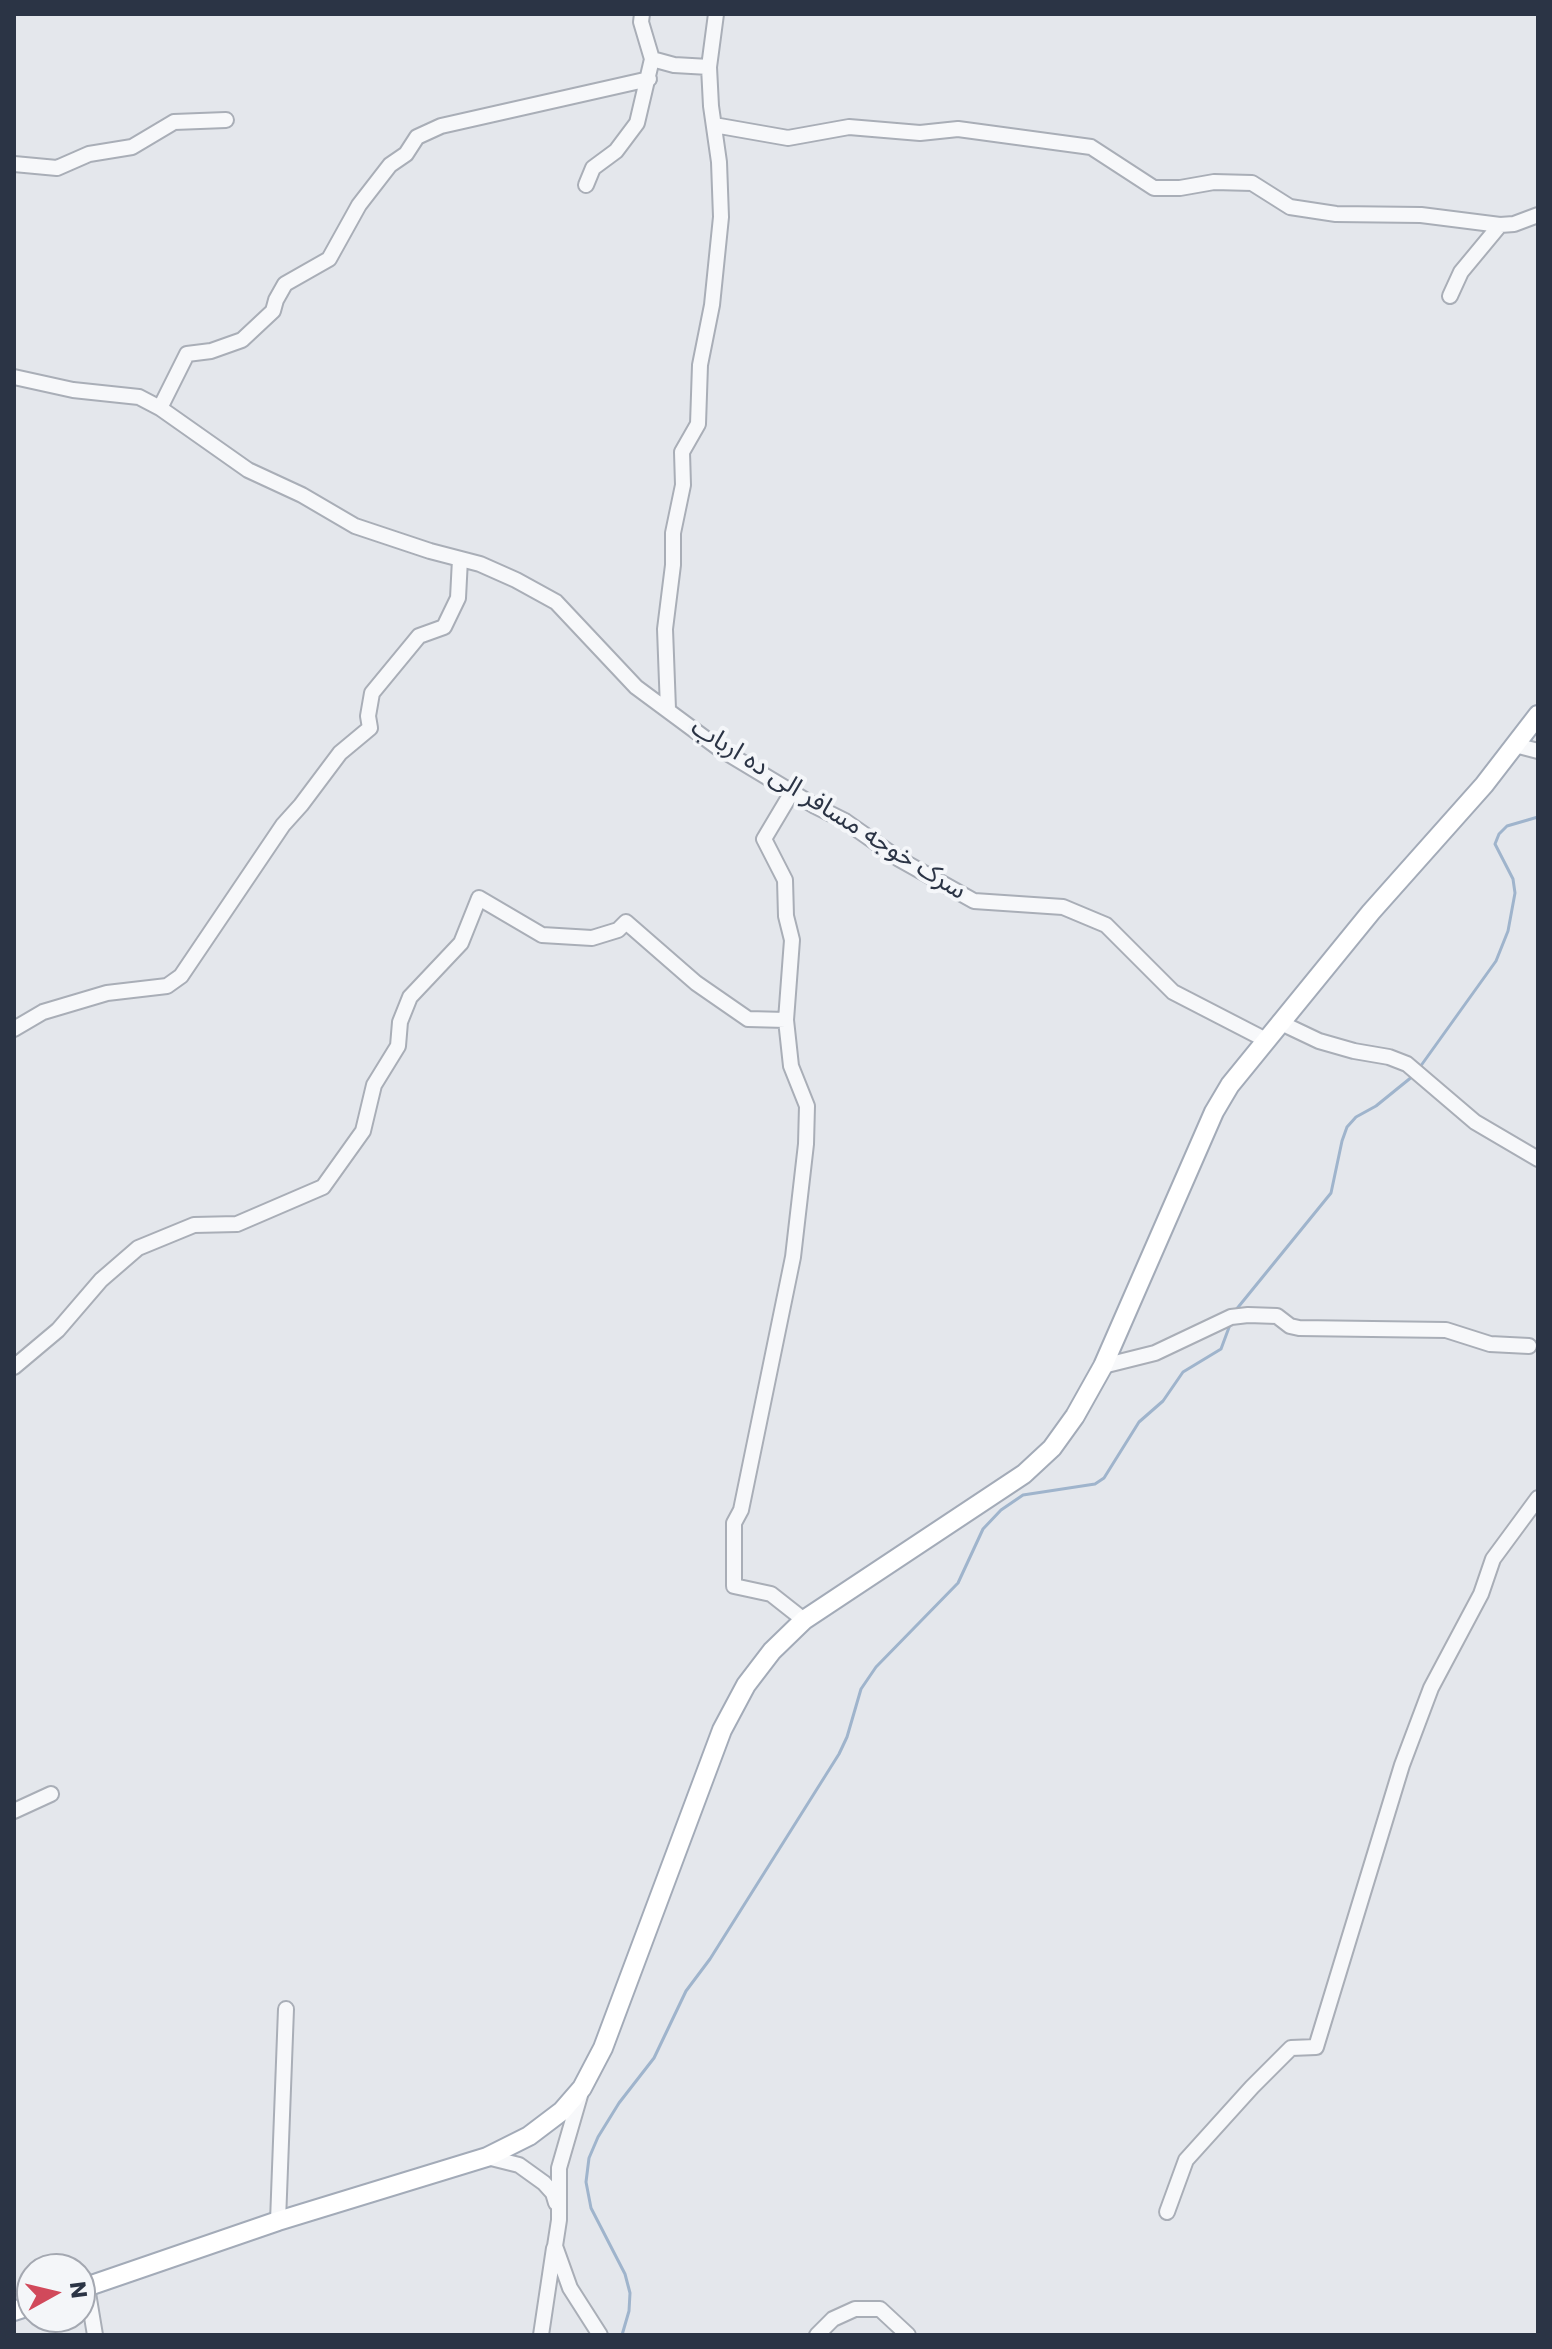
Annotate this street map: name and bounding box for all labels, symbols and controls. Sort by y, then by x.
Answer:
street label: سرک خوجه مسافر الی ده ارباب [685,712,971,908]
north arrow [16,2253,96,2333]
text: N [62,2280,95,2300]

